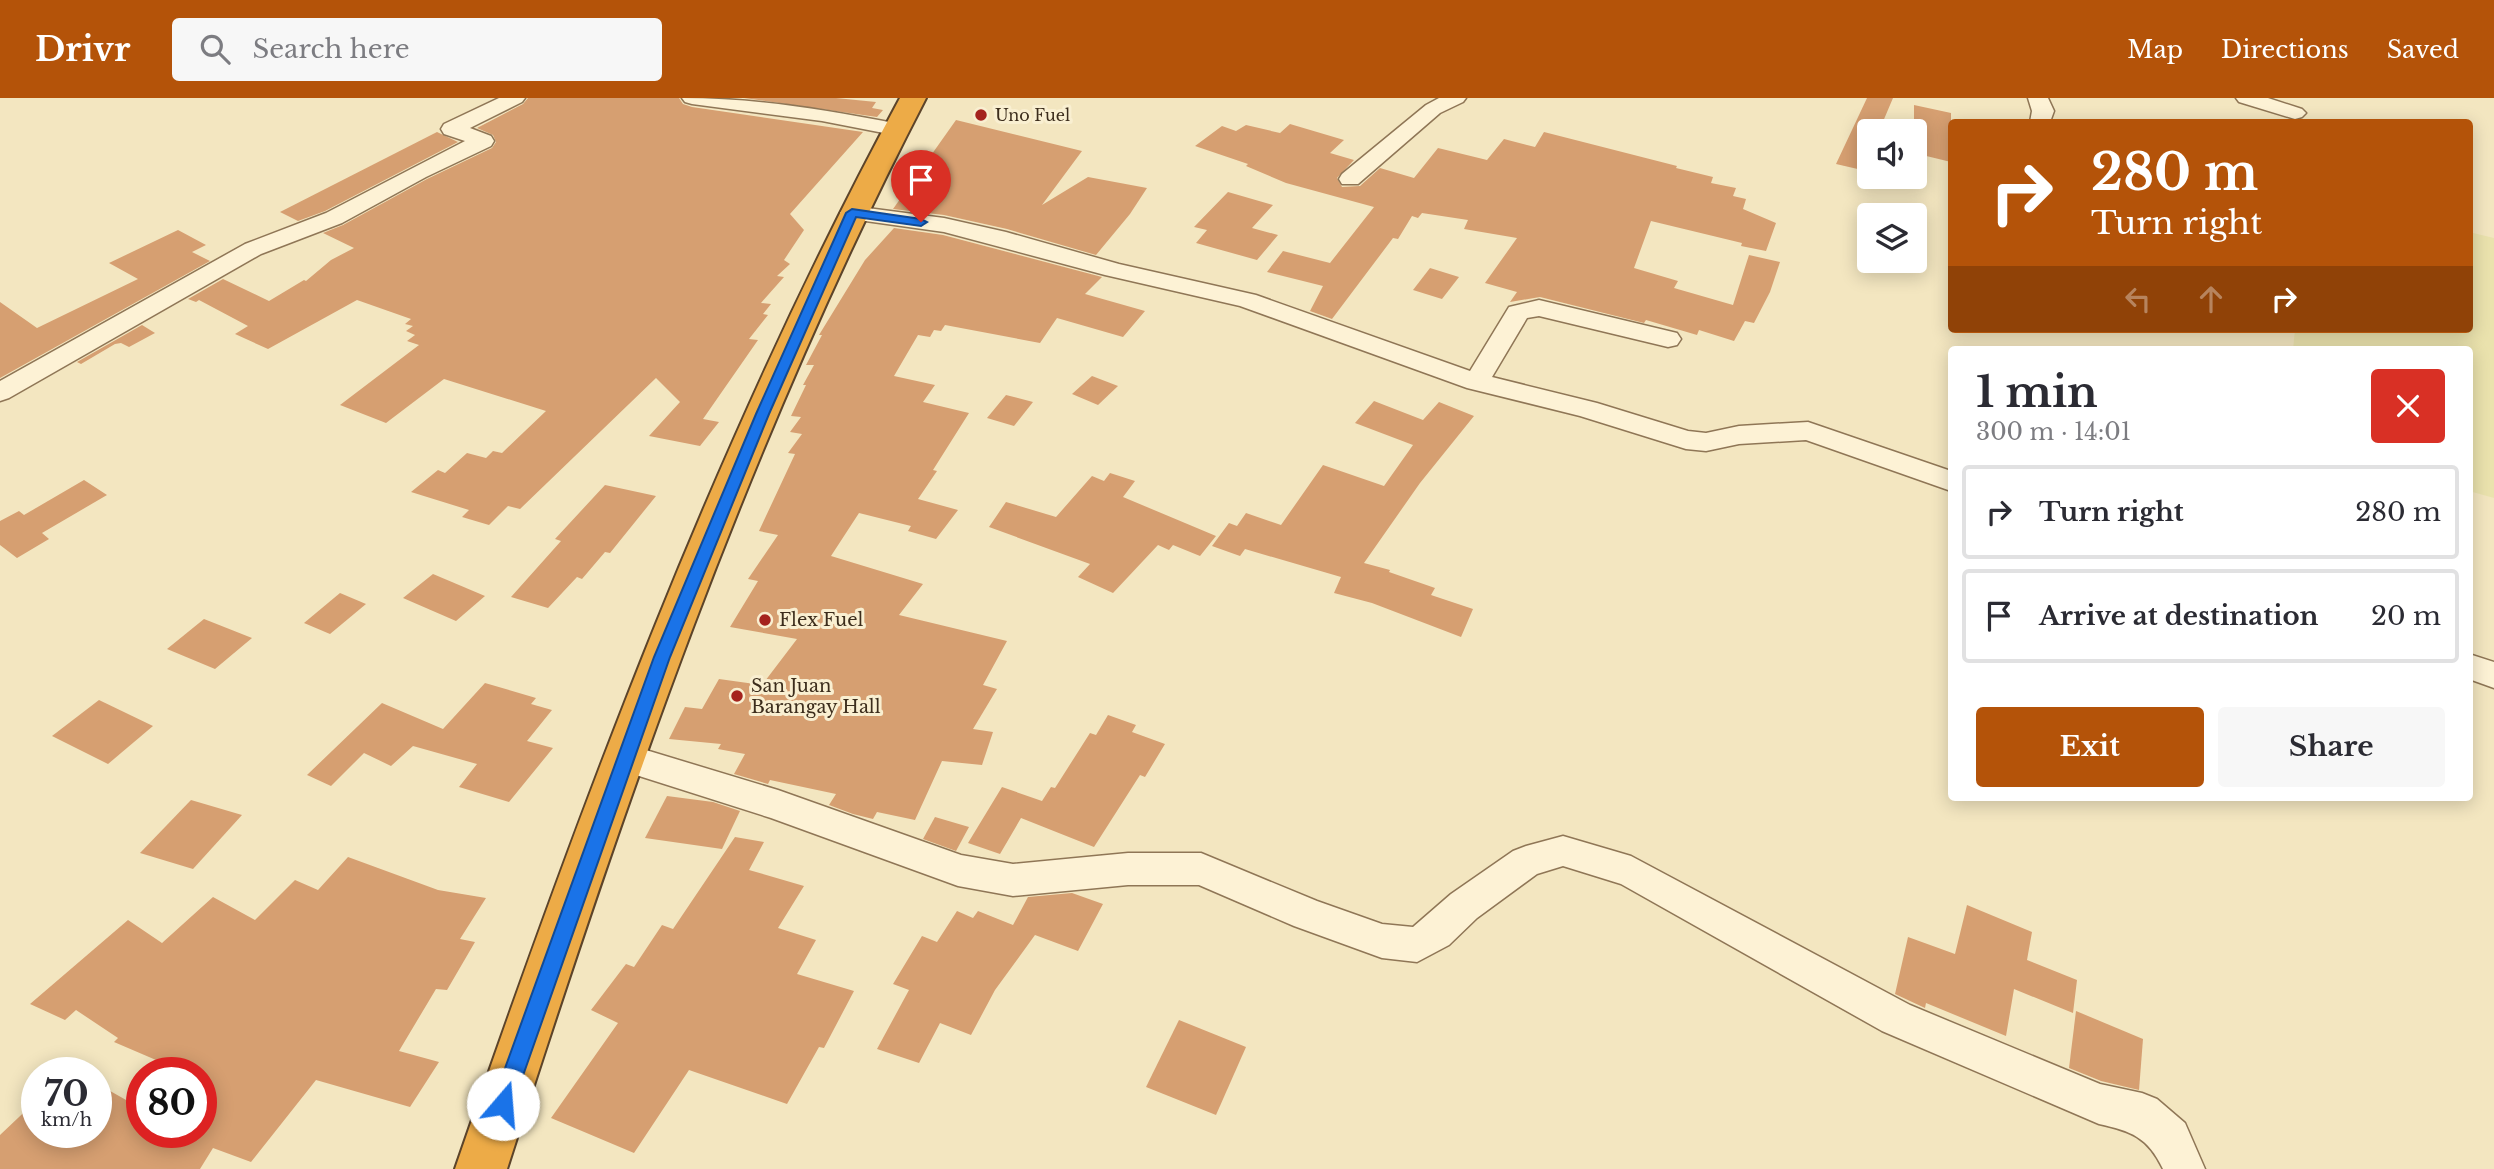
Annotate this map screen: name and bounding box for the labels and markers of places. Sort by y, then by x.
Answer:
place label: Uno Fuel [995,105,1070,125]
marker: Uno Fuel [973,107,989,123]
pin [891,150,951,222]
place label: Flex Fuel [779,609,863,631]
marker: Flex Fuel [757,612,773,628]
place label: San Juan Barangay Hall [751,675,881,718]
marker: San Juan Barangay Hall [729,688,745,704]

